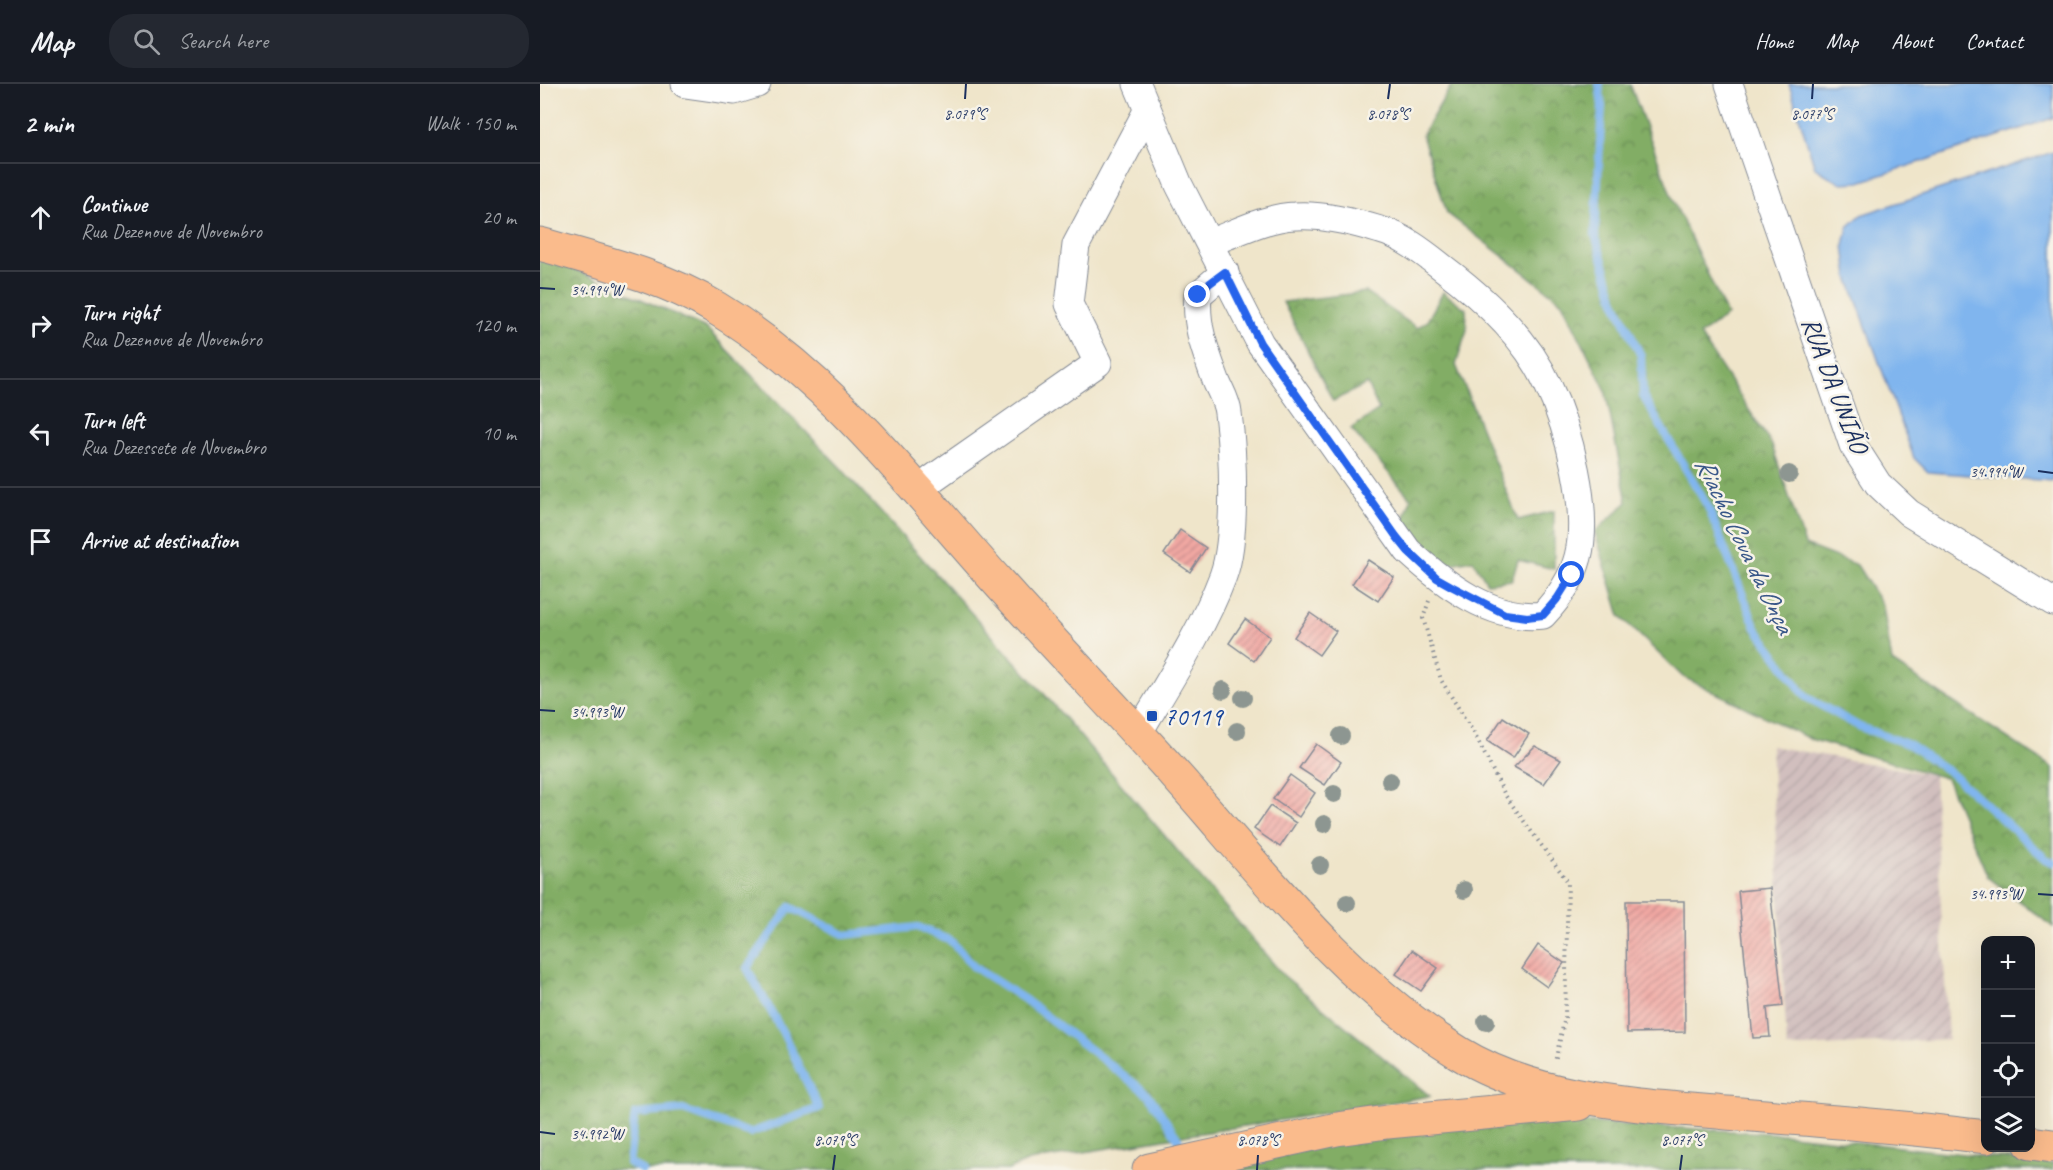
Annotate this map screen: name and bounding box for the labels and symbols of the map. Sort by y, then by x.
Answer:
text: 8.079°S [944,105,988,124]
text: 8.078°S [1367,105,1411,124]
text: 8.077°S [1791,105,1835,124]
text: 34.994°W [571,281,626,300]
route end [1184,281,1210,307]
street label: RUA DA UNIÃO [1794,313,1877,460]
water label: Riacho Cova da Onça [1688,451,1803,641]
text: 34.994°W [1970,463,2025,482]
route start [1558,561,1584,587]
place label: 70119 [1164,700,1225,733]
text: 34.993°W [571,703,626,722]
marker: 70119 [1145,709,1159,723]
text: 34.993°W [1970,885,2025,904]
text: 34.992°W [571,1125,626,1144]
text: 8.079°S [814,1131,858,1150]
text: 8.078°S [1237,1131,1281,1150]
text: 8.077°S [1661,1131,1705,1150]

